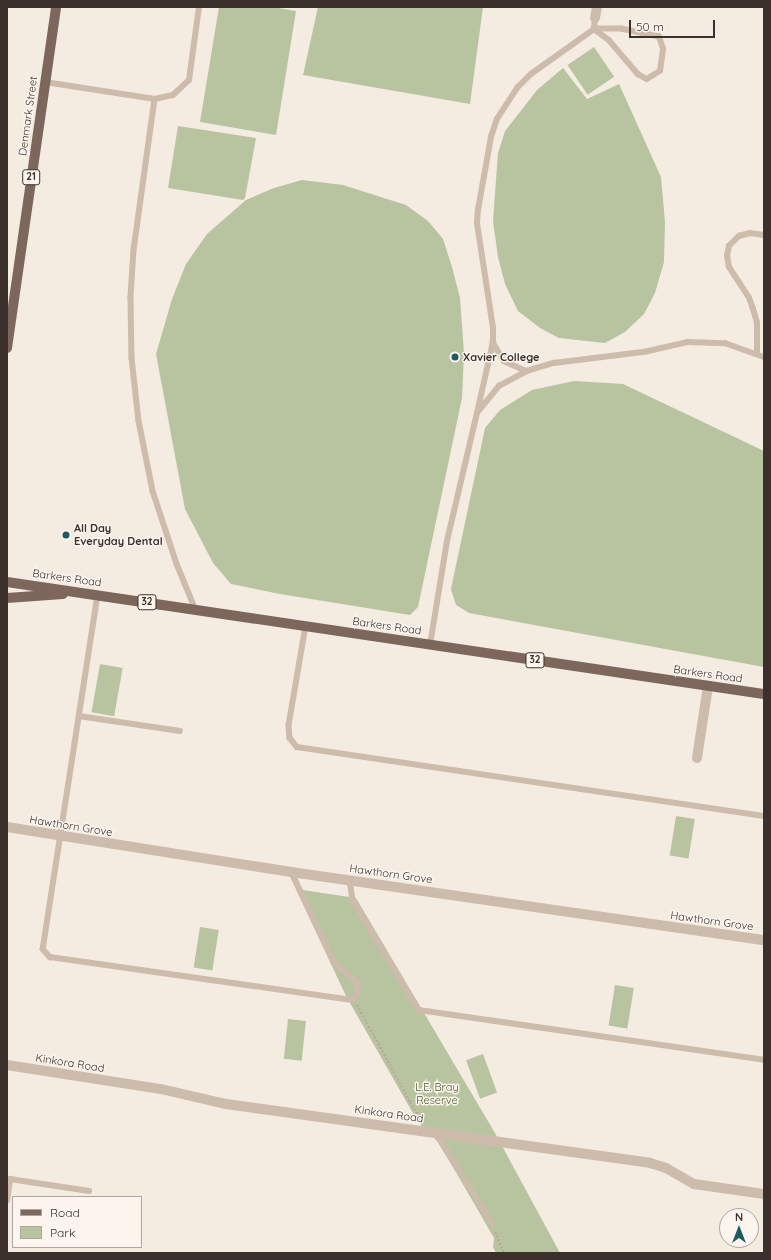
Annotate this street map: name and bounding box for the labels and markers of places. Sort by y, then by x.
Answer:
place label: Xavier College [463,350,539,364]
marker: Xavier College [450,352,460,362]
place label: All Day Everyday Dental [74,522,163,548]
marker: All Day Everyday Dental [61,530,71,540]

